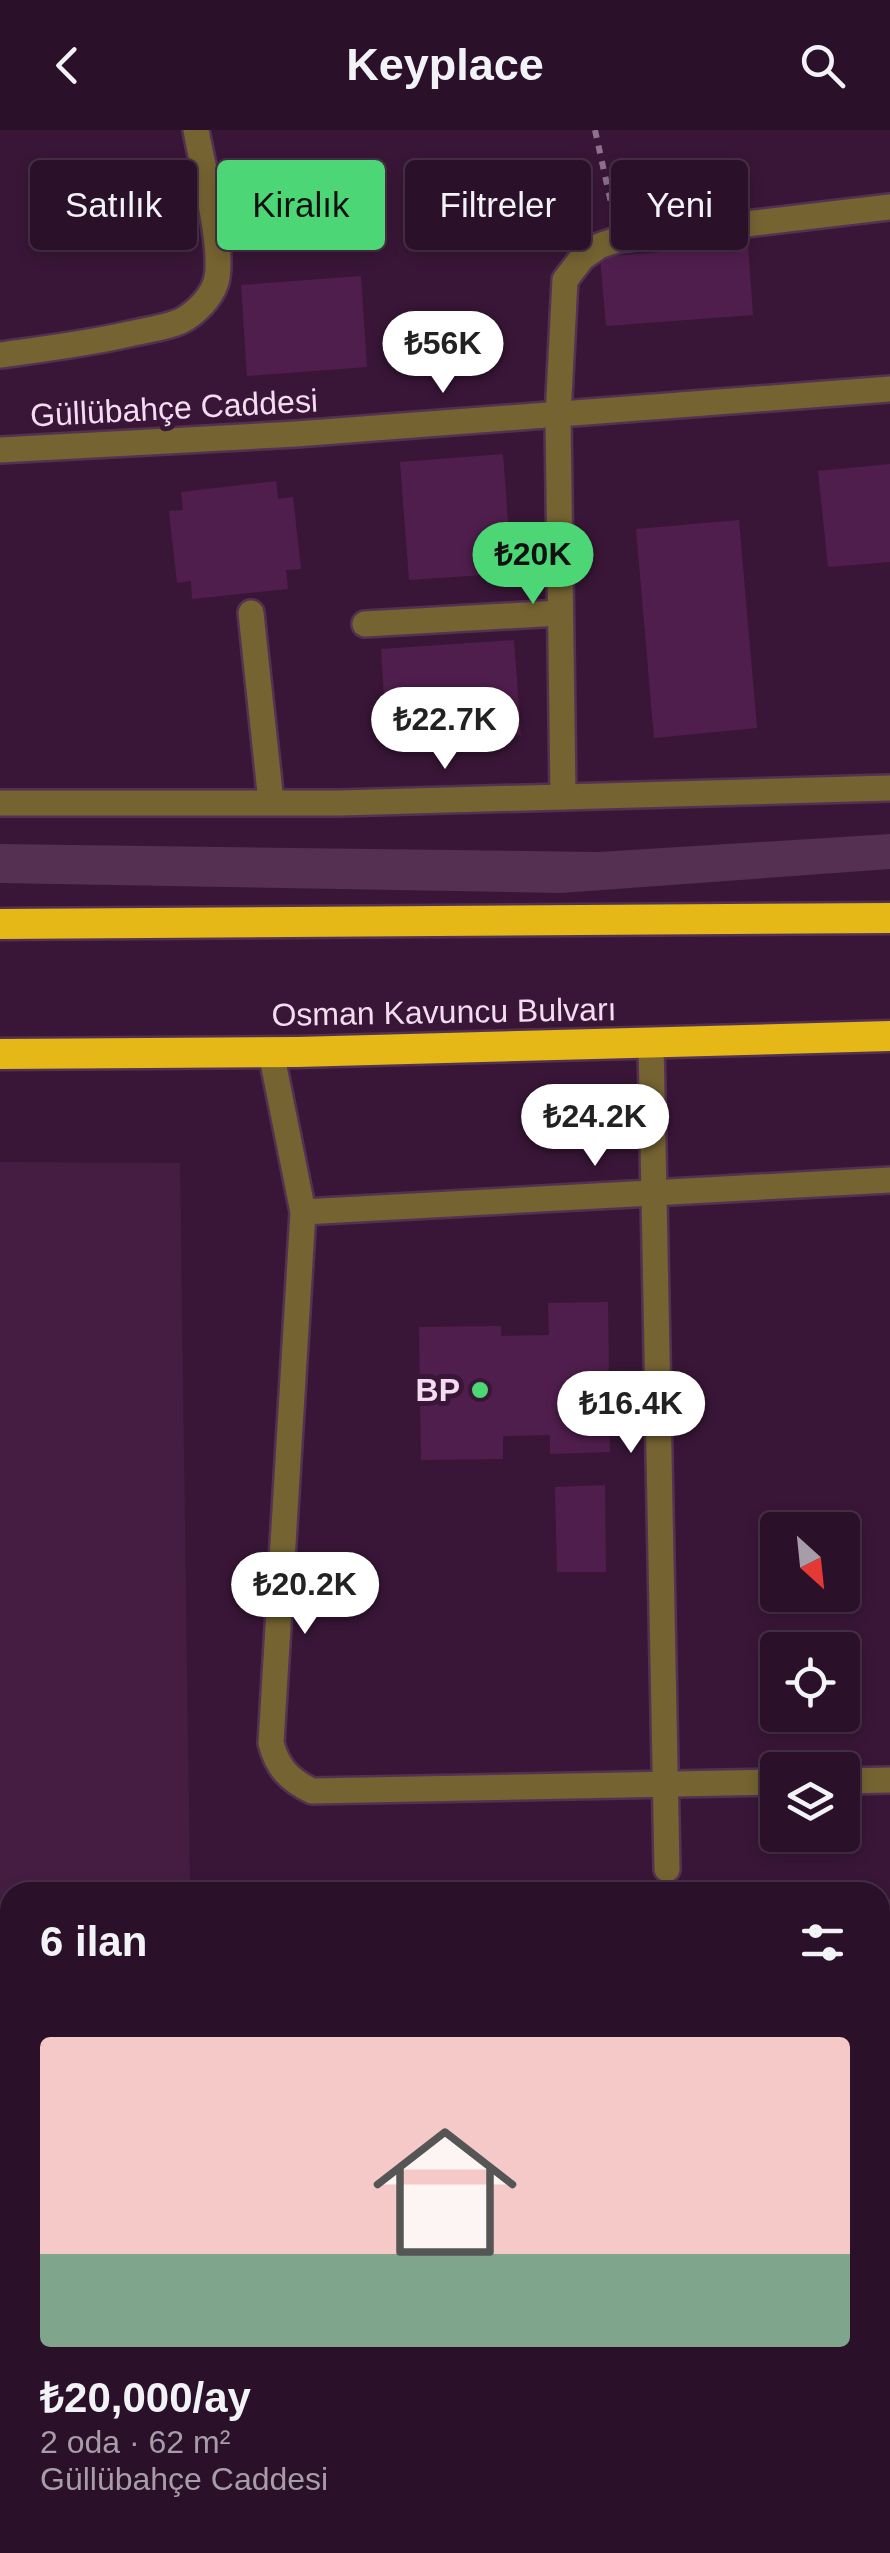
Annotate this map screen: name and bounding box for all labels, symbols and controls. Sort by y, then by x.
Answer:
icon: back [40,38,95,93]
icon: search [795,38,850,93]
text: Keyplace [346,39,544,90]
chip: Satılık [30,160,197,250]
chip: Kiralık [217,160,385,250]
chip: Filtreler [405,160,591,250]
chip: Yeni [611,160,748,250]
pin: ₺56K [384,311,502,396]
text: ₺56K [404,325,482,361]
street label: Güllübahçe Caddesi [29,382,319,434]
pin: ₺20K [474,522,592,607]
text: ₺20K [494,536,572,572]
pin: ₺22.7K [364,687,526,772]
text: ₺22.7K [393,701,497,737]
street label: Osman Kavuncu Bulvarı [271,991,617,1033]
pin: ₺24.2K [514,1084,676,1169]
text: ₺24.2K [543,1098,647,1134]
pin: ₺16.4K [550,1371,712,1456]
place label: BP [416,1372,460,1408]
marker: BP [469,1379,491,1401]
text: ₺16.4K [579,1385,683,1421]
north arrow [760,1512,860,1612]
map controls [760,1512,860,1852]
pin: ₺20.2K [224,1552,386,1637]
text: ₺20.2K [253,1566,357,1602]
button: locate [760,1632,860,1732]
button: layers [760,1752,860,1852]
icon: filters [795,1915,850,1970]
text: 6 ilan [40,1918,147,1965]
icon: home [355,2102,535,2282]
text: ₺20,000/ay [40,2374,251,2421]
text: 2 oda · 62 m² [40,2424,230,2460]
text: Güllübahçe Caddesi [40,2461,328,2497]

